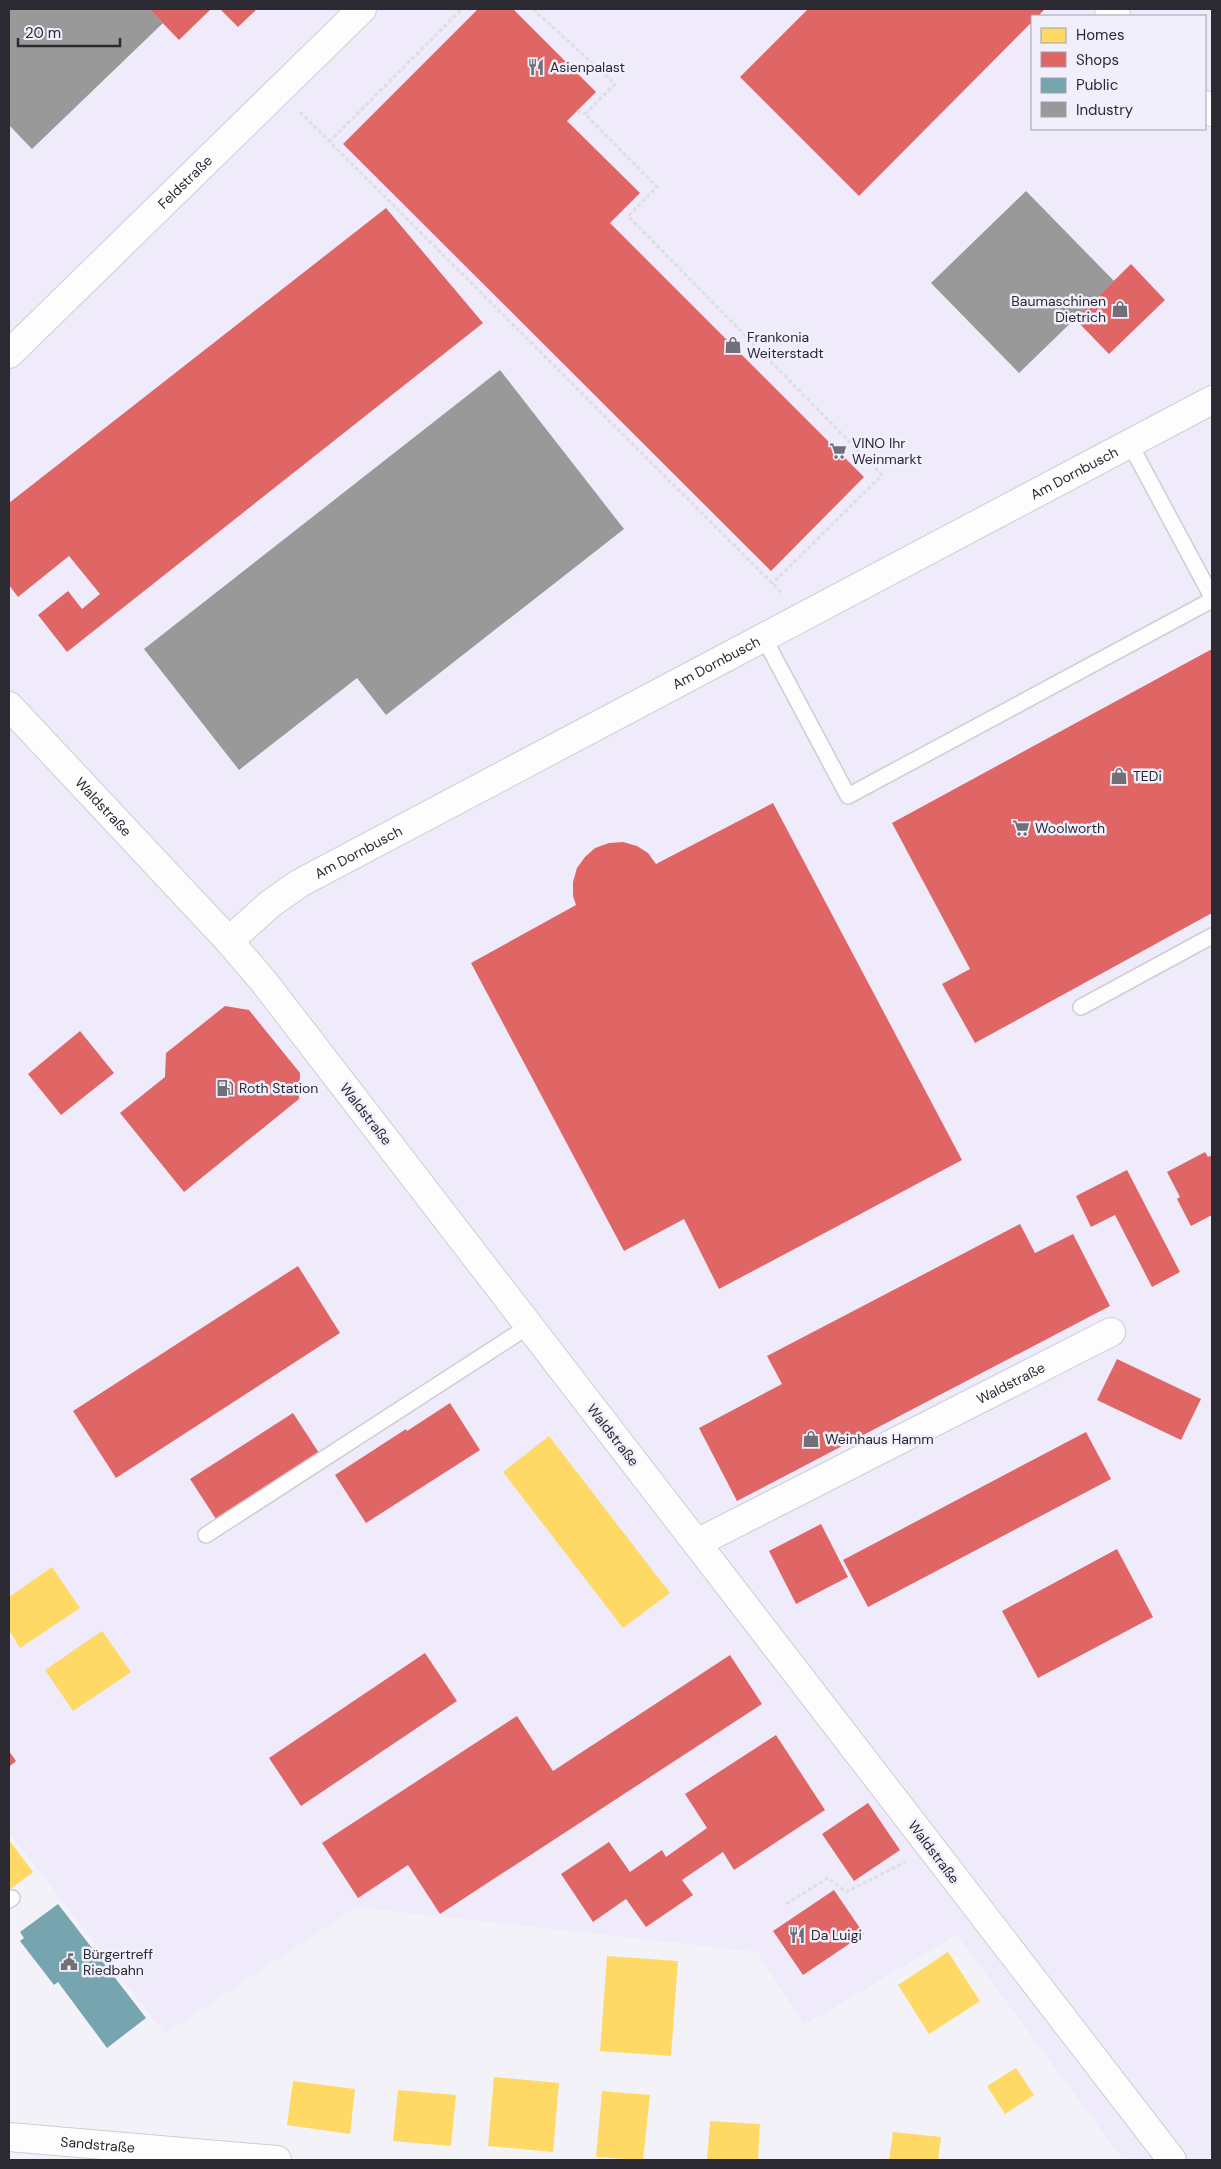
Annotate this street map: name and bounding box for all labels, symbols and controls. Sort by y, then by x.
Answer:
scale bar [18,15,120,47]
legend [1031,15,1206,130]
text: 20 m [25,23,61,43]
text: Homes [1076,25,1125,45]
text: Shops [1076,50,1119,70]
restaurant icon: Asienpalast [526,57,546,77]
place label: Asienpalast [550,58,625,76]
text: Public [1076,75,1118,95]
text: Industry [1076,100,1134,120]
street label: Feldstraße [154,151,216,213]
place label: Baumaschinen Dietrich [1011,292,1106,326]
shop icon: Baumaschinen Dietrich [1110,299,1130,319]
place label: Frankonia Weiterstadt [747,328,824,362]
shop icon: Frankonia Weiterstadt [723,335,743,355]
place label: VINO Ihr Weinmarkt [852,434,922,468]
supermarket icon: VINO Ihr Weinmarkt [828,441,848,461]
street label: Am Dornbusch [1027,442,1121,504]
street label: Am Dornbusch [669,632,763,693]
shop icon: TEDi [1109,766,1129,786]
place label: TEDi [1133,767,1162,785]
street label: Waldstraße [71,773,135,840]
supermarket icon: Woolworth [1011,818,1031,838]
place label: Woolworth [1035,819,1105,837]
street label: Am Dornbusch [311,822,405,883]
fuel station icon: Roth Station [215,1078,235,1098]
place label: Roth Station [239,1079,318,1097]
street label: Waldstraße [336,1079,396,1149]
street label: Waldstraße [973,1358,1048,1408]
street label: Waldstraße [583,1400,643,1470]
shop icon: Weinhaus Hamm [801,1429,821,1449]
place label: Weinhaus Hamm [825,1430,934,1448]
street label: Waldstraße [904,1817,964,1887]
restaurant icon: Da Luigi [787,1925,807,1945]
place label: Da Luigi [811,1926,862,1944]
place label: Bürgertreff Riedbahn [83,1945,153,1979]
public building icon: Bürgertreff Riedbahn [59,1952,79,1972]
street label: Sandstraße [60,2132,136,2157]

